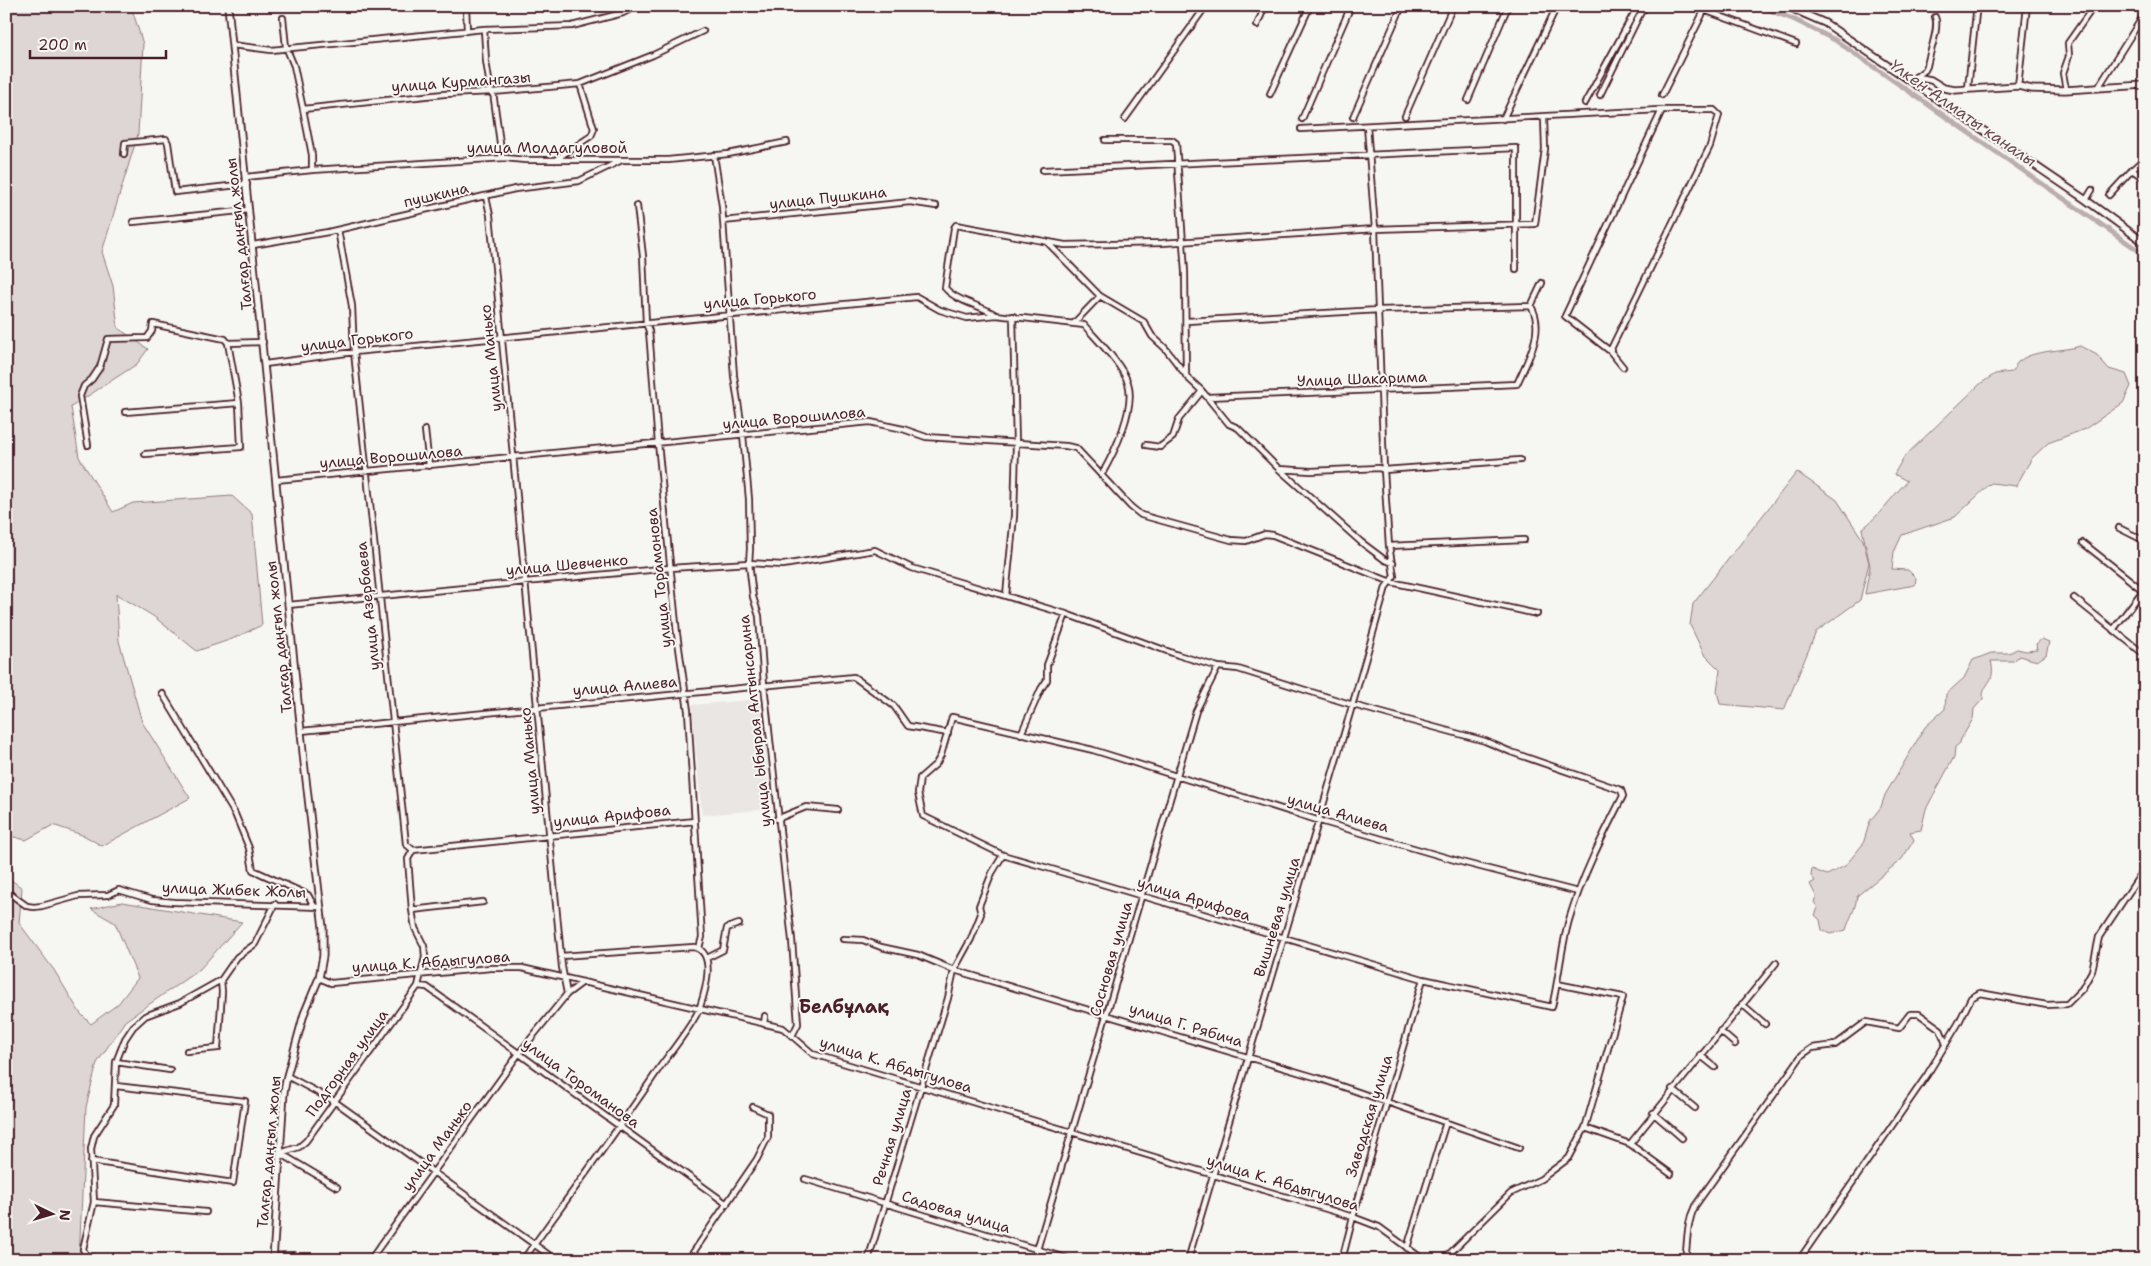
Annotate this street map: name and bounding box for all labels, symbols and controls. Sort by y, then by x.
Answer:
scale bar [30,28,166,60]
text: 200 m [38,35,87,55]
water label: Үлкен Алматы каналы [1885,54,2041,172]
street label: улица Курмангазы [391,67,531,97]
street label: улица Молдагуловой [467,138,627,158]
street label: Талғар даңғыл жолы [221,157,257,311]
street label: пушкина [402,178,471,212]
street label: улица Пушкина [768,182,888,214]
street label: улица Горького [703,284,817,314]
street label: улица Манько [475,304,507,412]
street label: улица Горького [300,323,414,357]
street label: Улица Шакарима [1297,367,1428,391]
street label: улица Ворошилова [722,402,867,434]
street label: улица Ворошилова [319,441,464,473]
street label: улица Торамонова [642,506,676,649]
street label: улица Азербаева [351,540,385,671]
street label: улица Шевченко [505,550,629,580]
street label: Талғар даңғыл жолы [261,560,297,714]
street label: улица Ыбырая Алтынсарина [734,613,776,828]
street label: улица Алиева [572,671,679,701]
street label: улица Манько [515,707,545,815]
street label: улица Алиева [1285,789,1392,837]
street label: улица Арифова [553,800,672,832]
street label: Вишневая улица [1249,854,1305,980]
street label: улица Арифова [1135,872,1254,926]
street label: улица Жибек Жолы [161,877,307,903]
street label: Сосновая улица [1085,898,1137,1019]
street label: улица К. Абдыгулова [351,946,511,978]
district label: Белбұлақ [799,995,889,1019]
street label: улица Г. Рябича [1127,998,1246,1052]
street label: Подгорная улица [301,1005,393,1121]
street label: улица К. Абдыгулова [817,1032,975,1098]
street label: улица Тороманова [518,1034,644,1133]
street label: Заводская улица [1341,1052,1397,1180]
street label: Талғар даңғыл жолы [252,1075,286,1229]
street label: Речная улица [868,1085,917,1188]
street label: улица Манько [397,1097,477,1195]
street label: улица К. Абдыгулова [1204,1150,1362,1216]
street label: Садовая улица [899,1186,1013,1238]
north arrow [28,1188,78,1238]
text: N [56,1209,74,1221]

